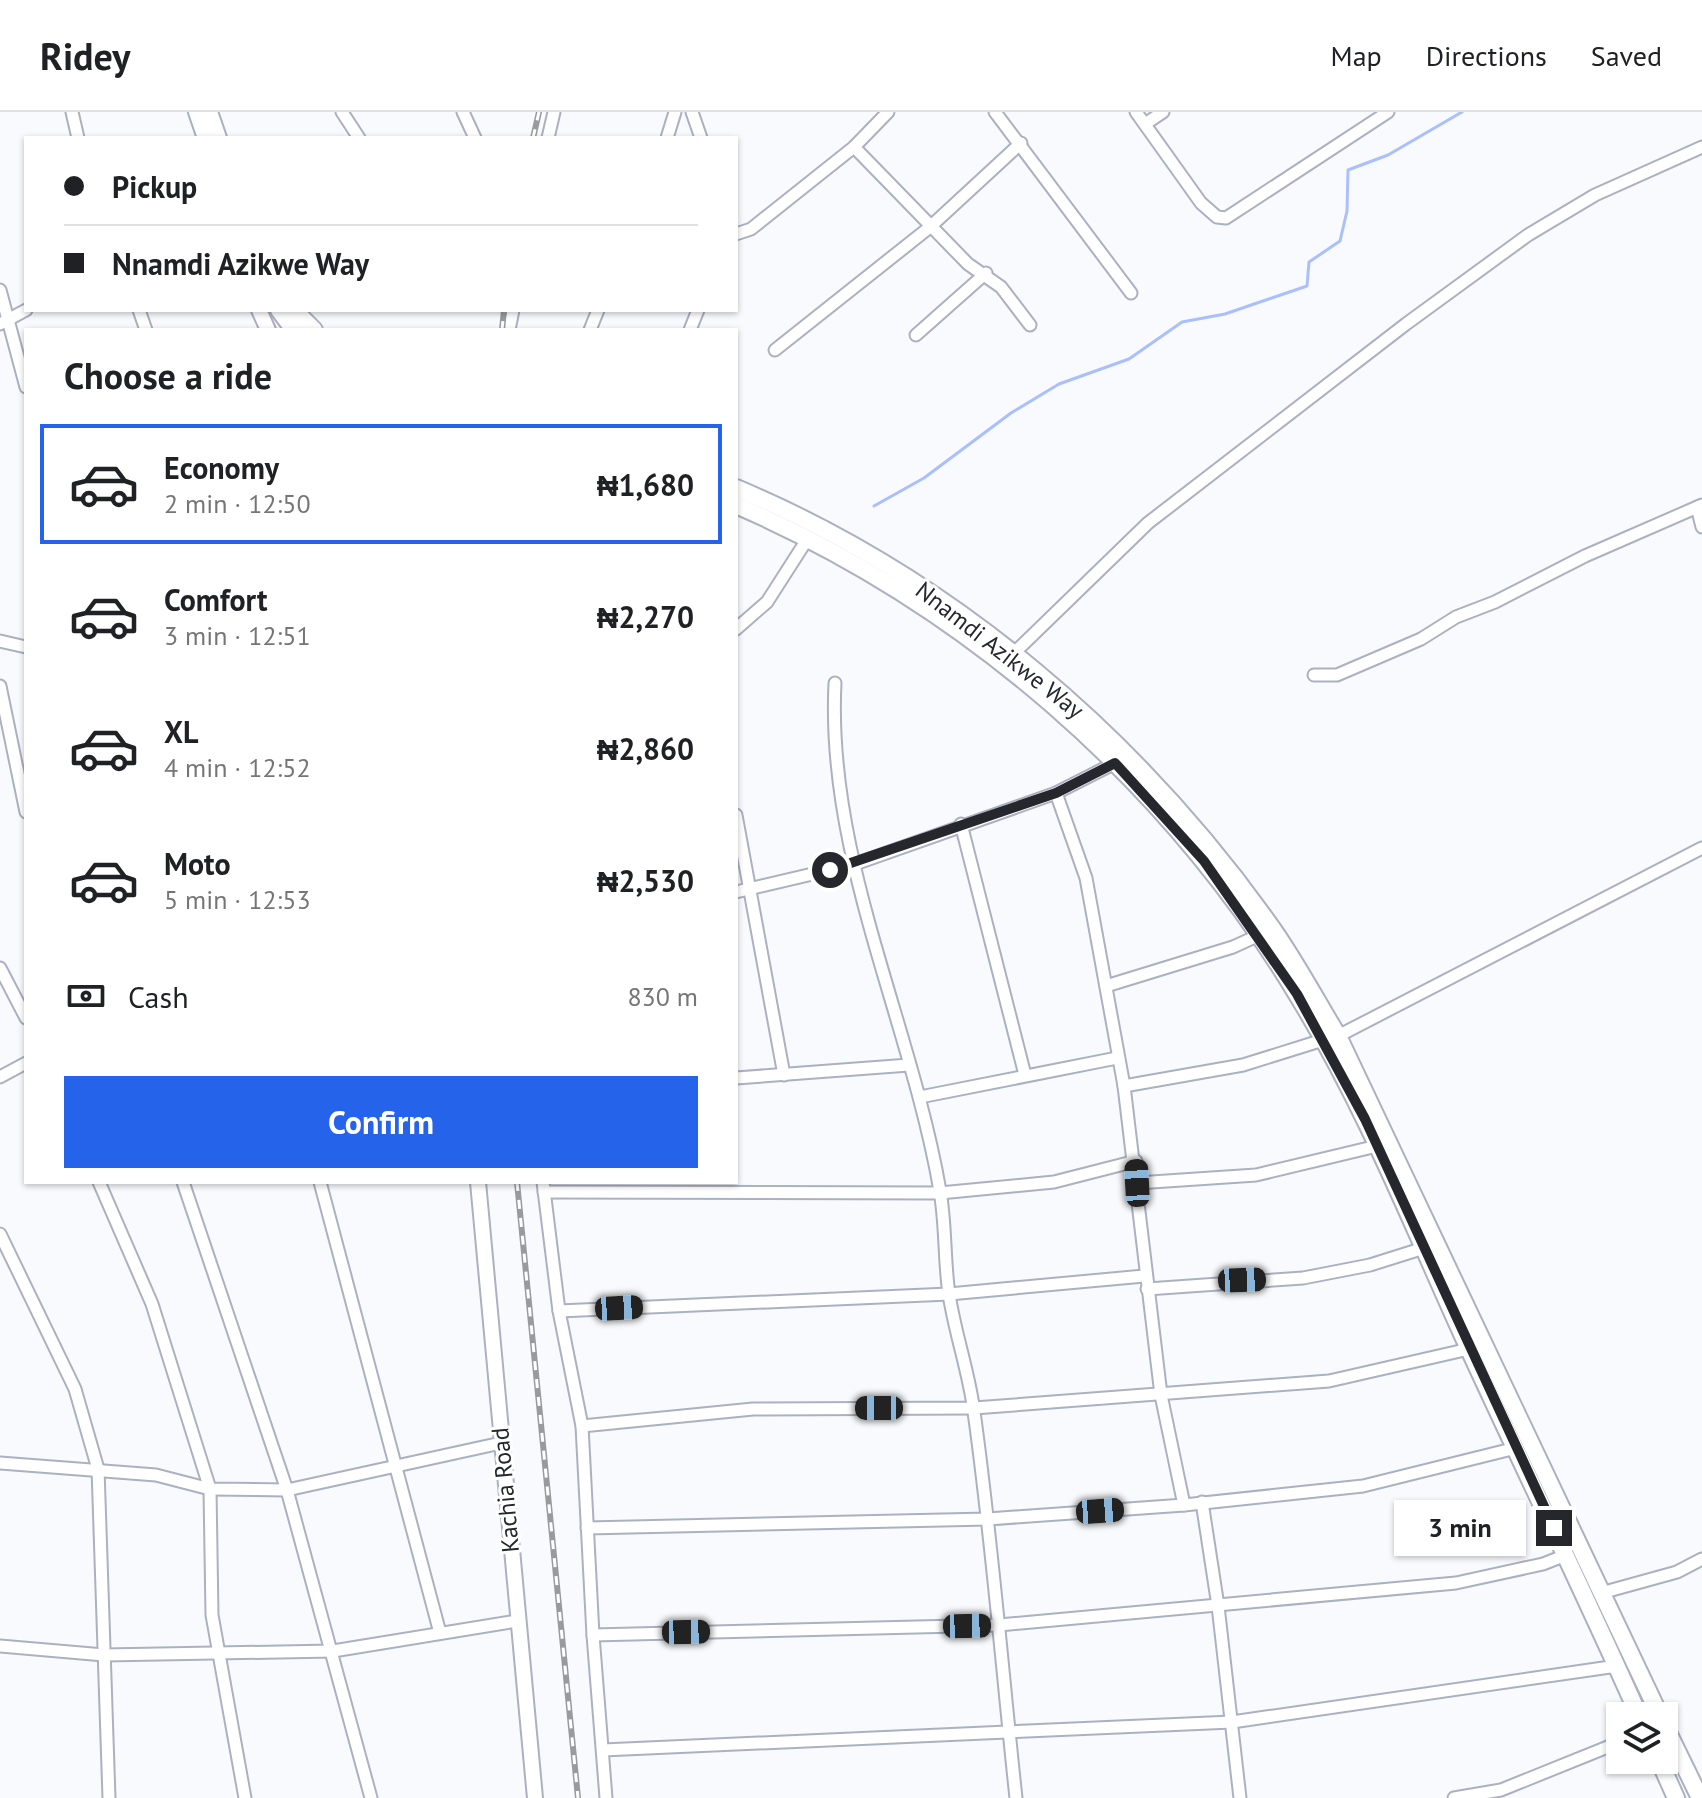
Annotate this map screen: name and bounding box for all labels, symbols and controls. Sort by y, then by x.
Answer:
text: Ridey [40,31,131,80]
text: Map [1331,37,1382,74]
text: Directions [1426,37,1547,74]
text: Saved [1591,37,1662,74]
text: Pickup [112,167,197,206]
text: Nnamdi Azikwe Way [112,244,369,283]
text: Choose a ride [64,352,272,399]
icon: car [68,448,140,520]
text: Economy [164,448,279,487]
text: ₦1,680 [597,465,694,504]
text: 2 min · 12:50 [164,487,311,520]
street label: Nnamdi Azikwe Way [910,575,1090,725]
icon: car [68,580,140,652]
text: Comfort [164,580,267,619]
text: ₦2,270 [597,597,694,636]
text: 3 min · 12:51 [164,619,311,652]
icon: car [68,712,140,784]
text: XL [164,712,198,751]
text: ₦2,860 [597,729,694,768]
text: 4 min · 12:52 [164,751,311,784]
icon: car [68,844,140,916]
text: Moto [164,844,231,883]
route start [812,852,848,888]
text: ₦2,530 [597,861,694,900]
text: 5 min · 12:53 [164,883,311,916]
icon: cash [64,974,108,1018]
text: Cash [128,977,189,1016]
text: 830 m [627,980,698,1013]
button: Confirm [64,1076,698,1168]
car [1124,1158,1150,1208]
car [1218,1267,1266,1293]
car [594,1295,644,1321]
car [855,1396,903,1420]
street label: Kachia Road [484,1426,526,1554]
car [1075,1497,1125,1525]
callout: 3 min [1394,1500,1526,1556]
route end [1536,1510,1572,1546]
text: 3 min [1428,1511,1492,1544]
car [943,1614,991,1638]
car [662,1620,710,1644]
map controls [1606,1702,1678,1774]
button: layers [1606,1702,1678,1774]

